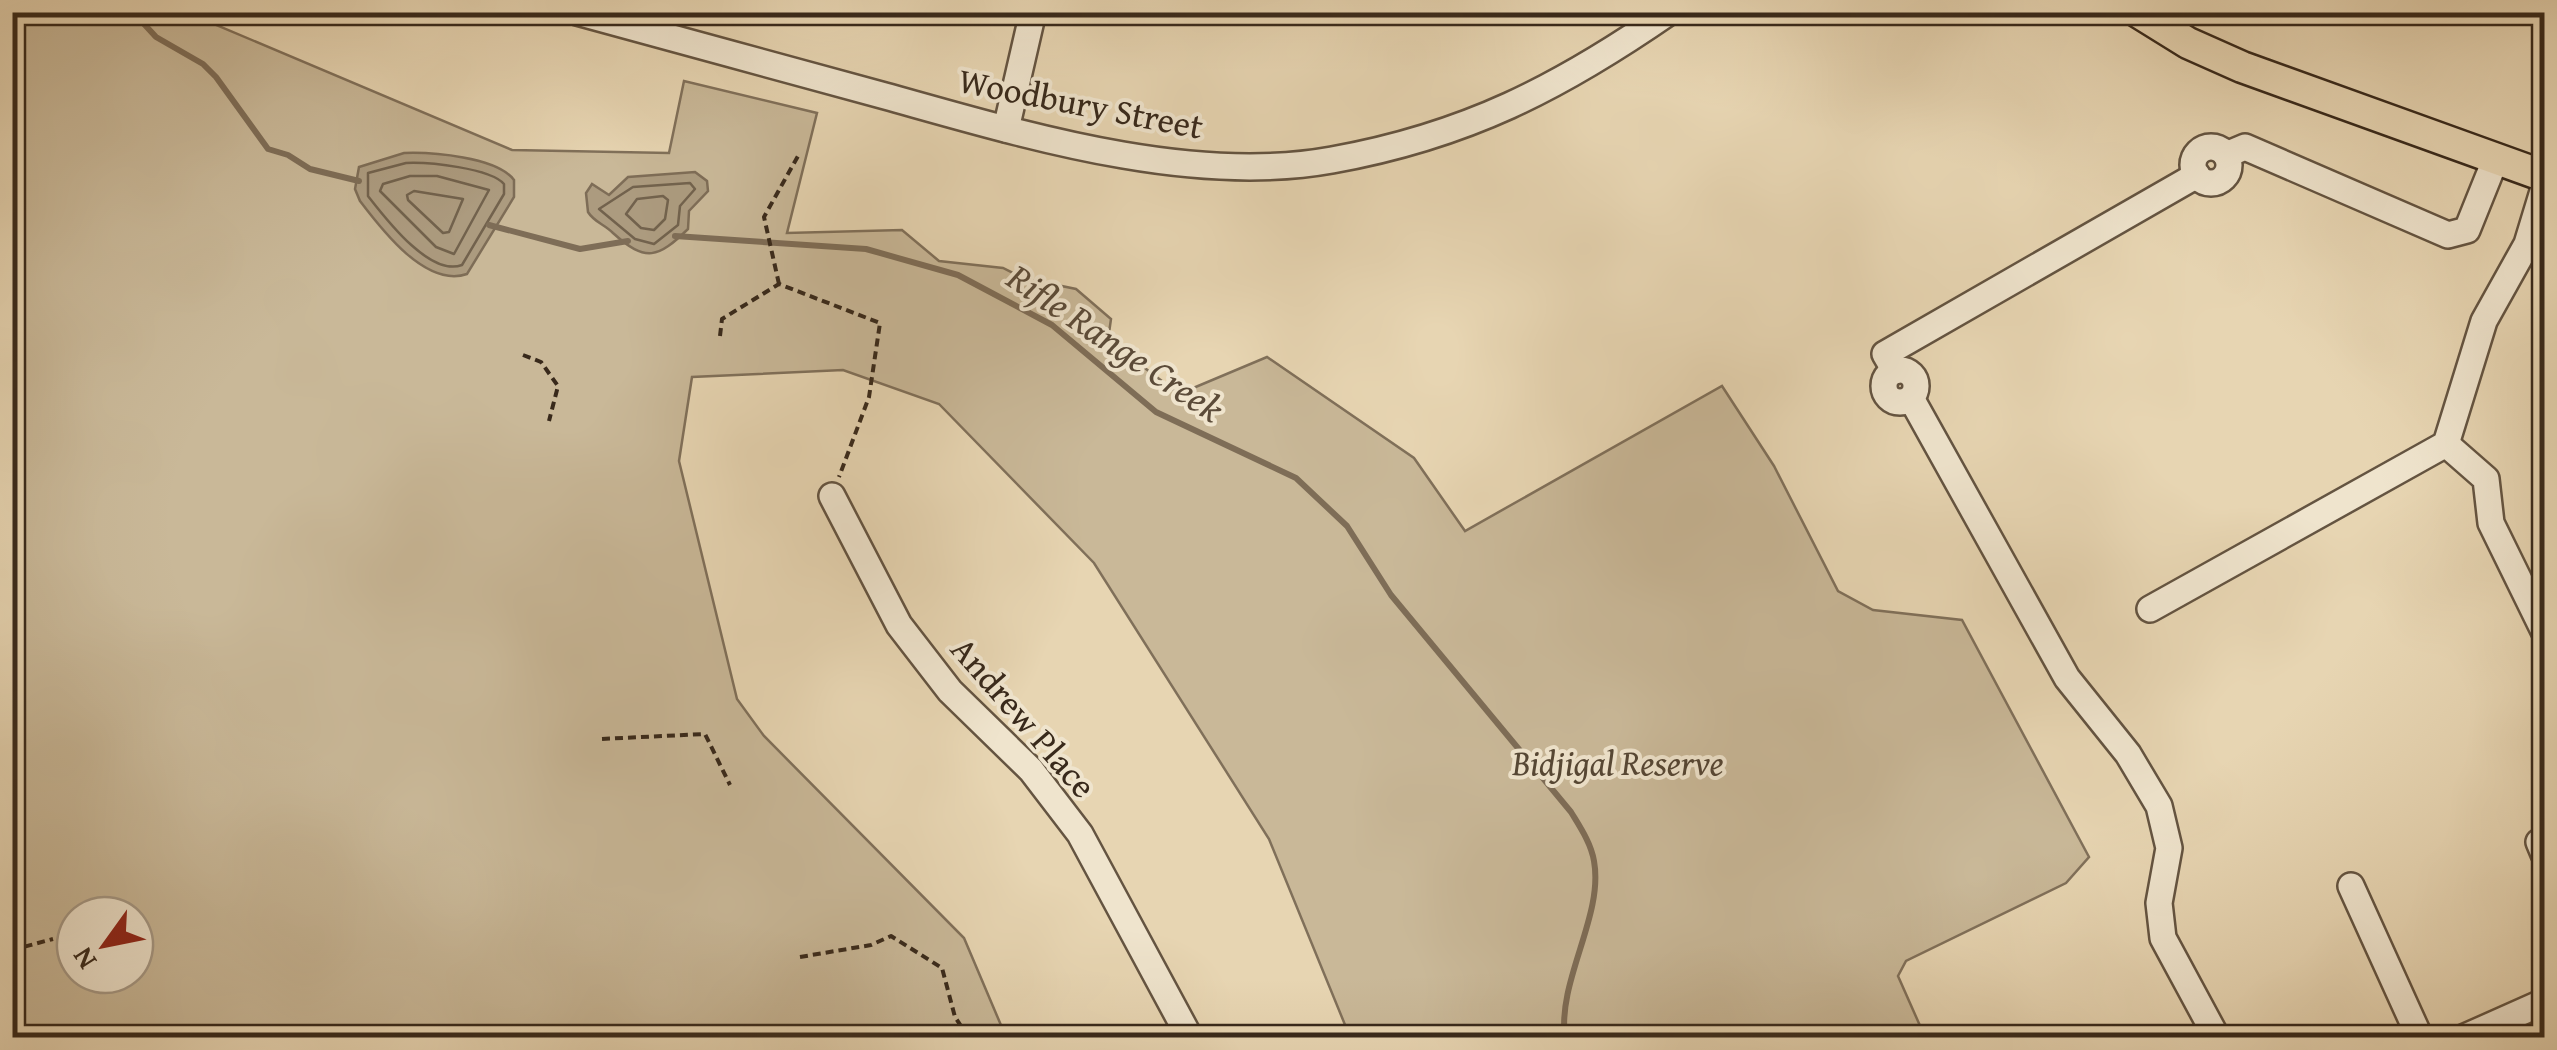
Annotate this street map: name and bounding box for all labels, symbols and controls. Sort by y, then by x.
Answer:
street label: Woodbury Street [954,54,1208,152]
water label: Rifle Range Creek [996,248,1236,436]
street label: Andrew Place [939,625,1109,809]
park label: Bidjigal Reserve [1511,737,1724,788]
north arrow [55,895,155,995]
text: N [61,940,106,978]

